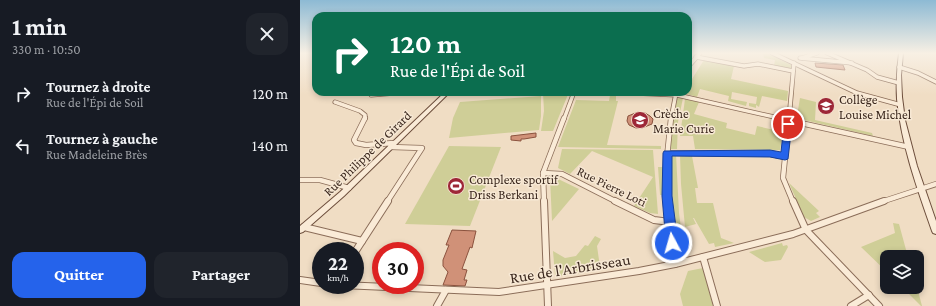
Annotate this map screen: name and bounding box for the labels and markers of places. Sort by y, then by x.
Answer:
place label: Collège Louise Michel [839,92,912,122]
school or university icon: Collège Louise Michel [816,96,836,116]
place label: Crèche Marie Curie [653,106,715,136]
pin [771,107,805,141]
school or university icon: Crèche Marie Curie [630,110,650,130]
place label: Complexe sportif Driss Berkani [469,172,559,202]
sports icon: Complexe sportif Driss Berkani [446,176,466,196]

